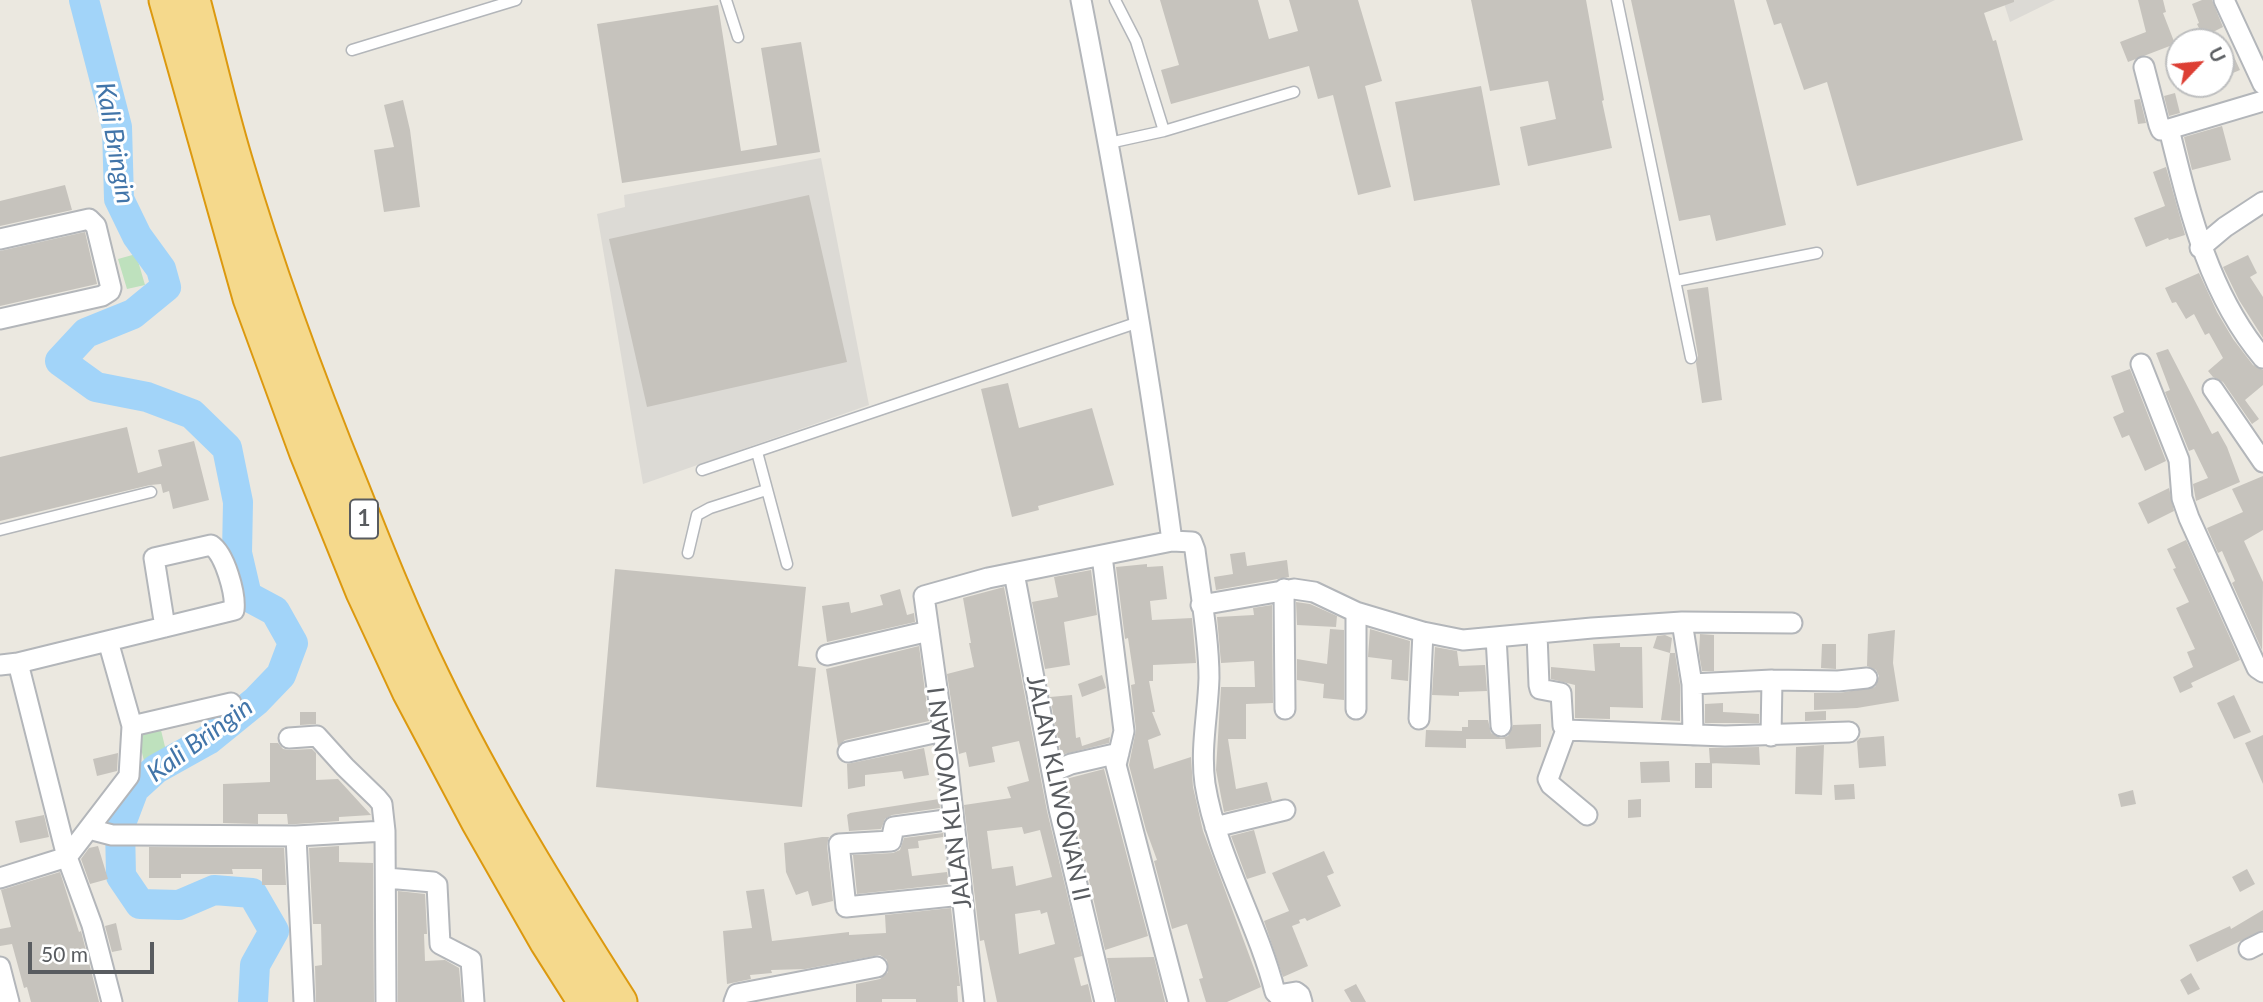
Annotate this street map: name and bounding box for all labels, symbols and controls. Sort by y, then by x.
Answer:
north arrow [2165,28,2235,98]
text: U [2204,43,2231,66]
water label: Kali Bringin [89,80,141,206]
road number: 1 [350,499,378,538]
street label: JALAN KLIWONAN II [1020,672,1096,904]
street label: JALAN KLIWONAN I [922,685,978,911]
water label: Kali Bringin [141,691,259,789]
scale bar [32,928,158,972]
text: 50 m [41,941,88,966]

